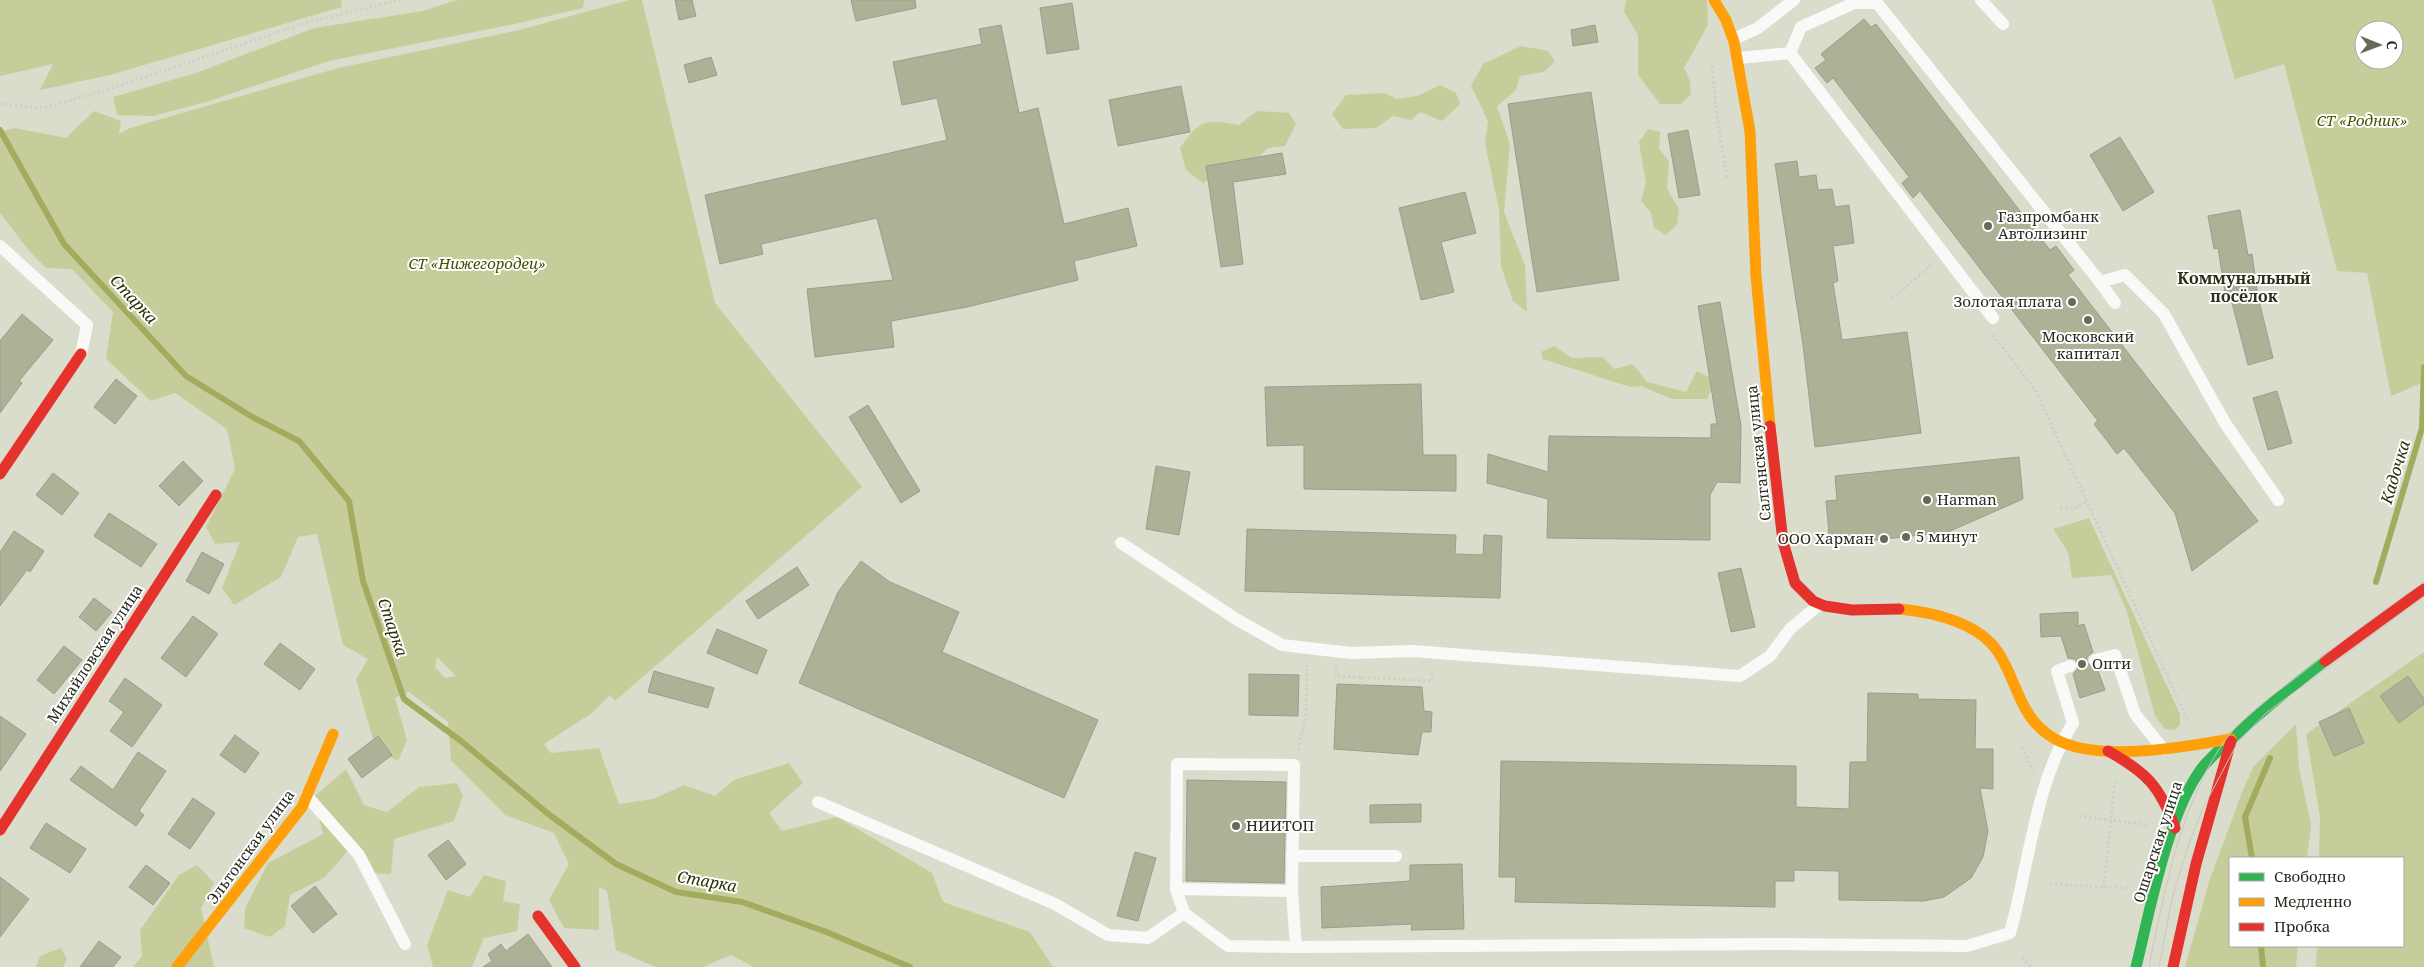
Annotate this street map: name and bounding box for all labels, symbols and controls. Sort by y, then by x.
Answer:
north arrow [2354,20,2404,70]
text: С [2383,40,2402,50]
park label: СТ «Родник» [2317,110,2407,130]
place label: Газпромбанк Автолизинг [1998,206,2099,243]
marker: Газпромбанк Автолизинг [1982,220,1994,232]
park label: СТ «Нижегородец» [408,253,546,273]
district label: Коммунальный посёлок [2177,267,2311,307]
water label: Старка [105,269,163,329]
place label: Золотая плата [1953,291,2062,311]
marker: Золотая плата [2066,296,2078,308]
marker: Московский капитал [2082,314,2094,326]
place label: Московский капитал [2042,326,2134,363]
street label: Салганская улица [1741,384,1775,522]
water label: Кадочка [2375,438,2415,507]
place label: Harman [1937,489,1997,509]
marker: Harman [1921,494,1933,506]
place label: 5 минут [1916,526,1977,546]
place label: ООО Харман [1778,528,1874,548]
marker: 5 минут [1900,531,1912,543]
marker: ООО Харман [1878,533,1890,545]
street label: Михайловская улица [42,580,147,727]
water label: Старка [373,595,413,659]
place label: Опти [2092,653,2131,673]
marker: Опти [2076,658,2088,670]
street label: Ошарская улица [2128,778,2186,905]
street label: Эльтонская улица [202,785,299,908]
place label: НИИТОП [1246,815,1315,835]
marker: НИИТОП [1230,820,1242,832]
legend [2229,857,2404,947]
water label: Старка [675,865,739,897]
text: Свободно [2274,866,2346,886]
text: Медленно [2274,891,2352,911]
text: Пробка [2274,916,2330,936]

